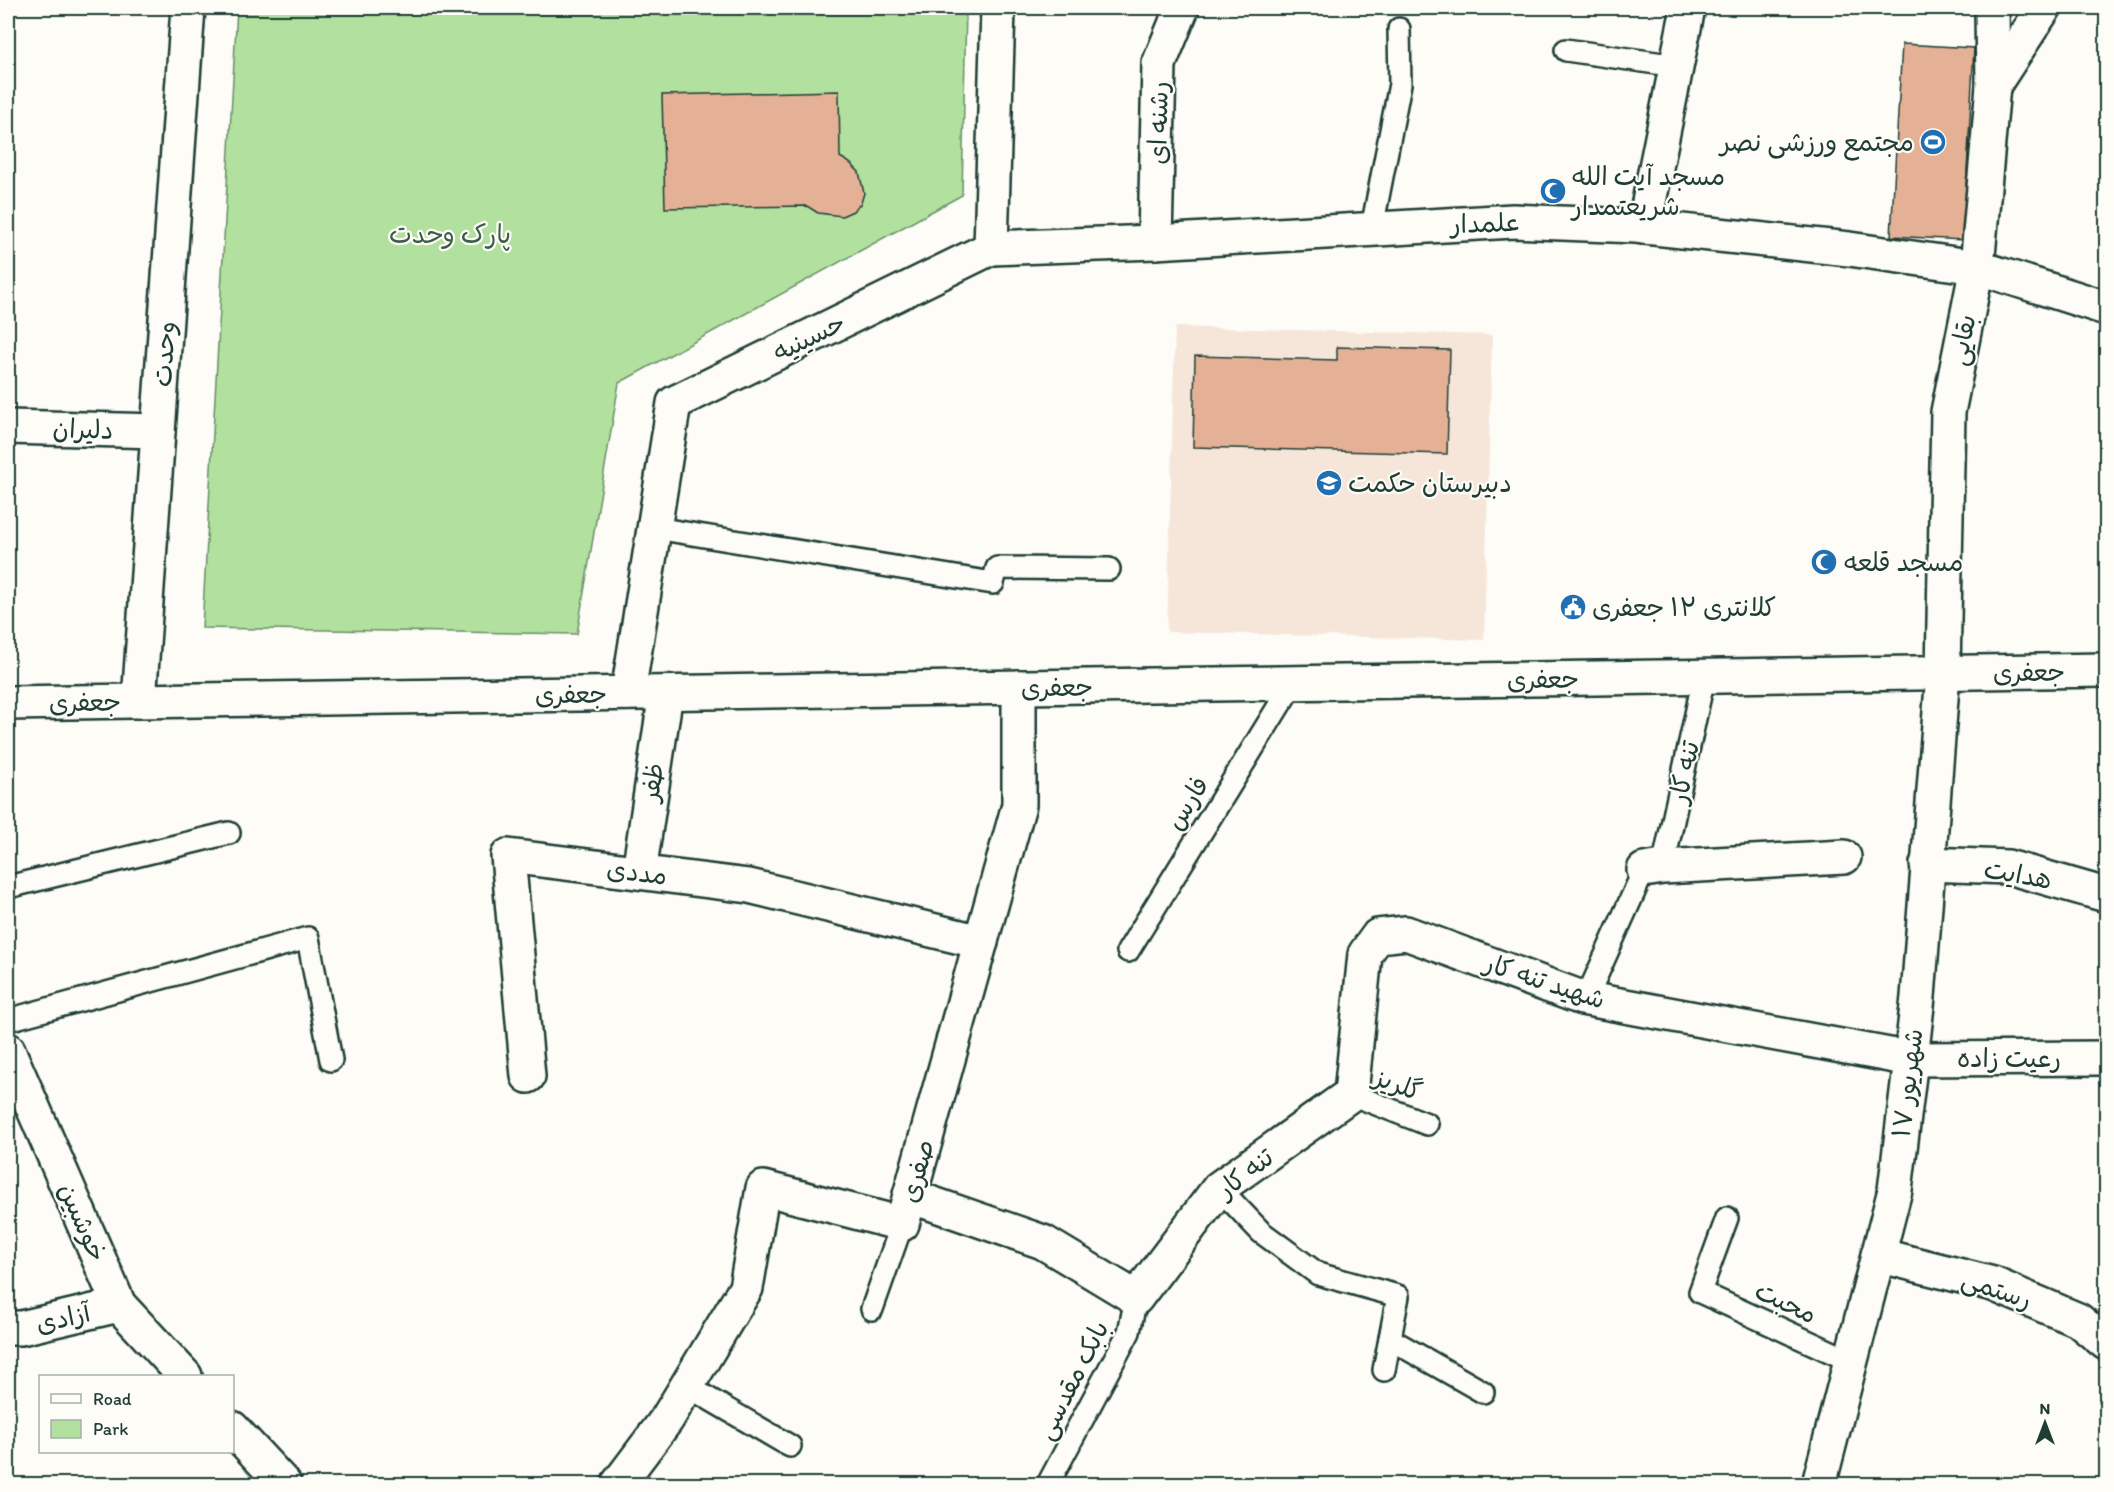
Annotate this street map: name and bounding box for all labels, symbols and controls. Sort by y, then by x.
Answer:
street label: رشنه ای [1141,81,1175,165]
place label: مجتمع ورزشی نصر [1718,126,1914,161]
sports icon: مجتمع ورزشی نصر [1918,127,1948,157]
place label: مسجد آیت الله شریعتمدار [1570,160,1725,222]
mosque icon: مسجد آیت الله شریعتمدار [1538,176,1568,206]
street label: علمدار [1448,206,1520,240]
park label: پارک وحدت [389,218,511,251]
street label: حسینیه [768,306,850,368]
street label: بقایی [1941,312,1984,369]
street label: وحدت [146,320,182,388]
street label: دلیران [52,412,114,446]
place label: دبیرستان حکمت [1348,467,1512,499]
school or university icon: دبیرستان حکمت [1314,468,1344,498]
place label: مسجد قلعه [1844,546,1963,578]
mosque icon: مسجد قلعه [1809,547,1839,577]
place label: کلانتری ۱۲ جعفری [1592,591,1776,623]
public building icon: کلانتری ۱۲ جعفری [1558,592,1588,622]
street label: جعفری [1993,655,2065,689]
street label: جعفری [1507,662,1579,696]
street label: جعفری [1021,670,1093,704]
street label: جعفری [535,677,607,711]
street label: جعفری [49,685,121,719]
street label: تنه کار [1661,737,1706,808]
street label: ظفر [633,760,671,806]
street label: فارس [1158,770,1216,836]
street label: مددی [605,852,669,892]
street label: هدایت [1982,852,2054,896]
street label: شهید تنه کار [1479,946,1609,1016]
street label: ۱۷ شهریور [1884,1027,1930,1139]
street label: رعیت زاده [1957,1042,2061,1074]
street label: گلریز [1368,1060,1427,1108]
street label: صفری [893,1136,941,1206]
street label: تنه کار [1209,1141,1280,1206]
street label: خوشبین [52,1178,114,1266]
street label: رستمی [1957,1262,2036,1317]
street label: محبت [1750,1274,1822,1330]
street label: آزادی [33,1296,95,1340]
street label: بابک مقدسی [1028,1315,1116,1445]
legend [39,1375,234,1453]
text: Road [93,1388,132,1410]
north arrow [2015,1393,2075,1453]
text: N [2040,1399,2050,1418]
text: Park [93,1418,128,1440]

